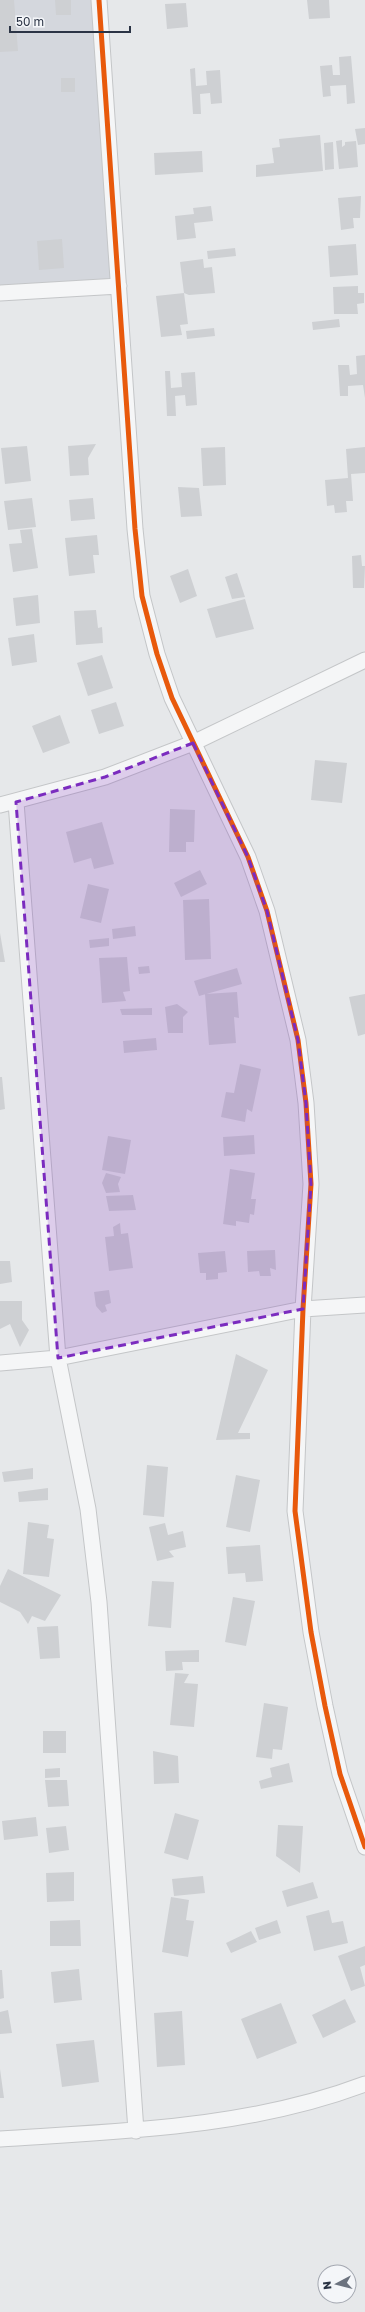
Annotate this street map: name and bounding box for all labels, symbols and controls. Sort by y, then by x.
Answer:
scale bar [10,8,130,34]
text: 50 m [16,14,44,29]
north arrow [317,2264,357,2304]
text: N [320,2280,334,2290]

